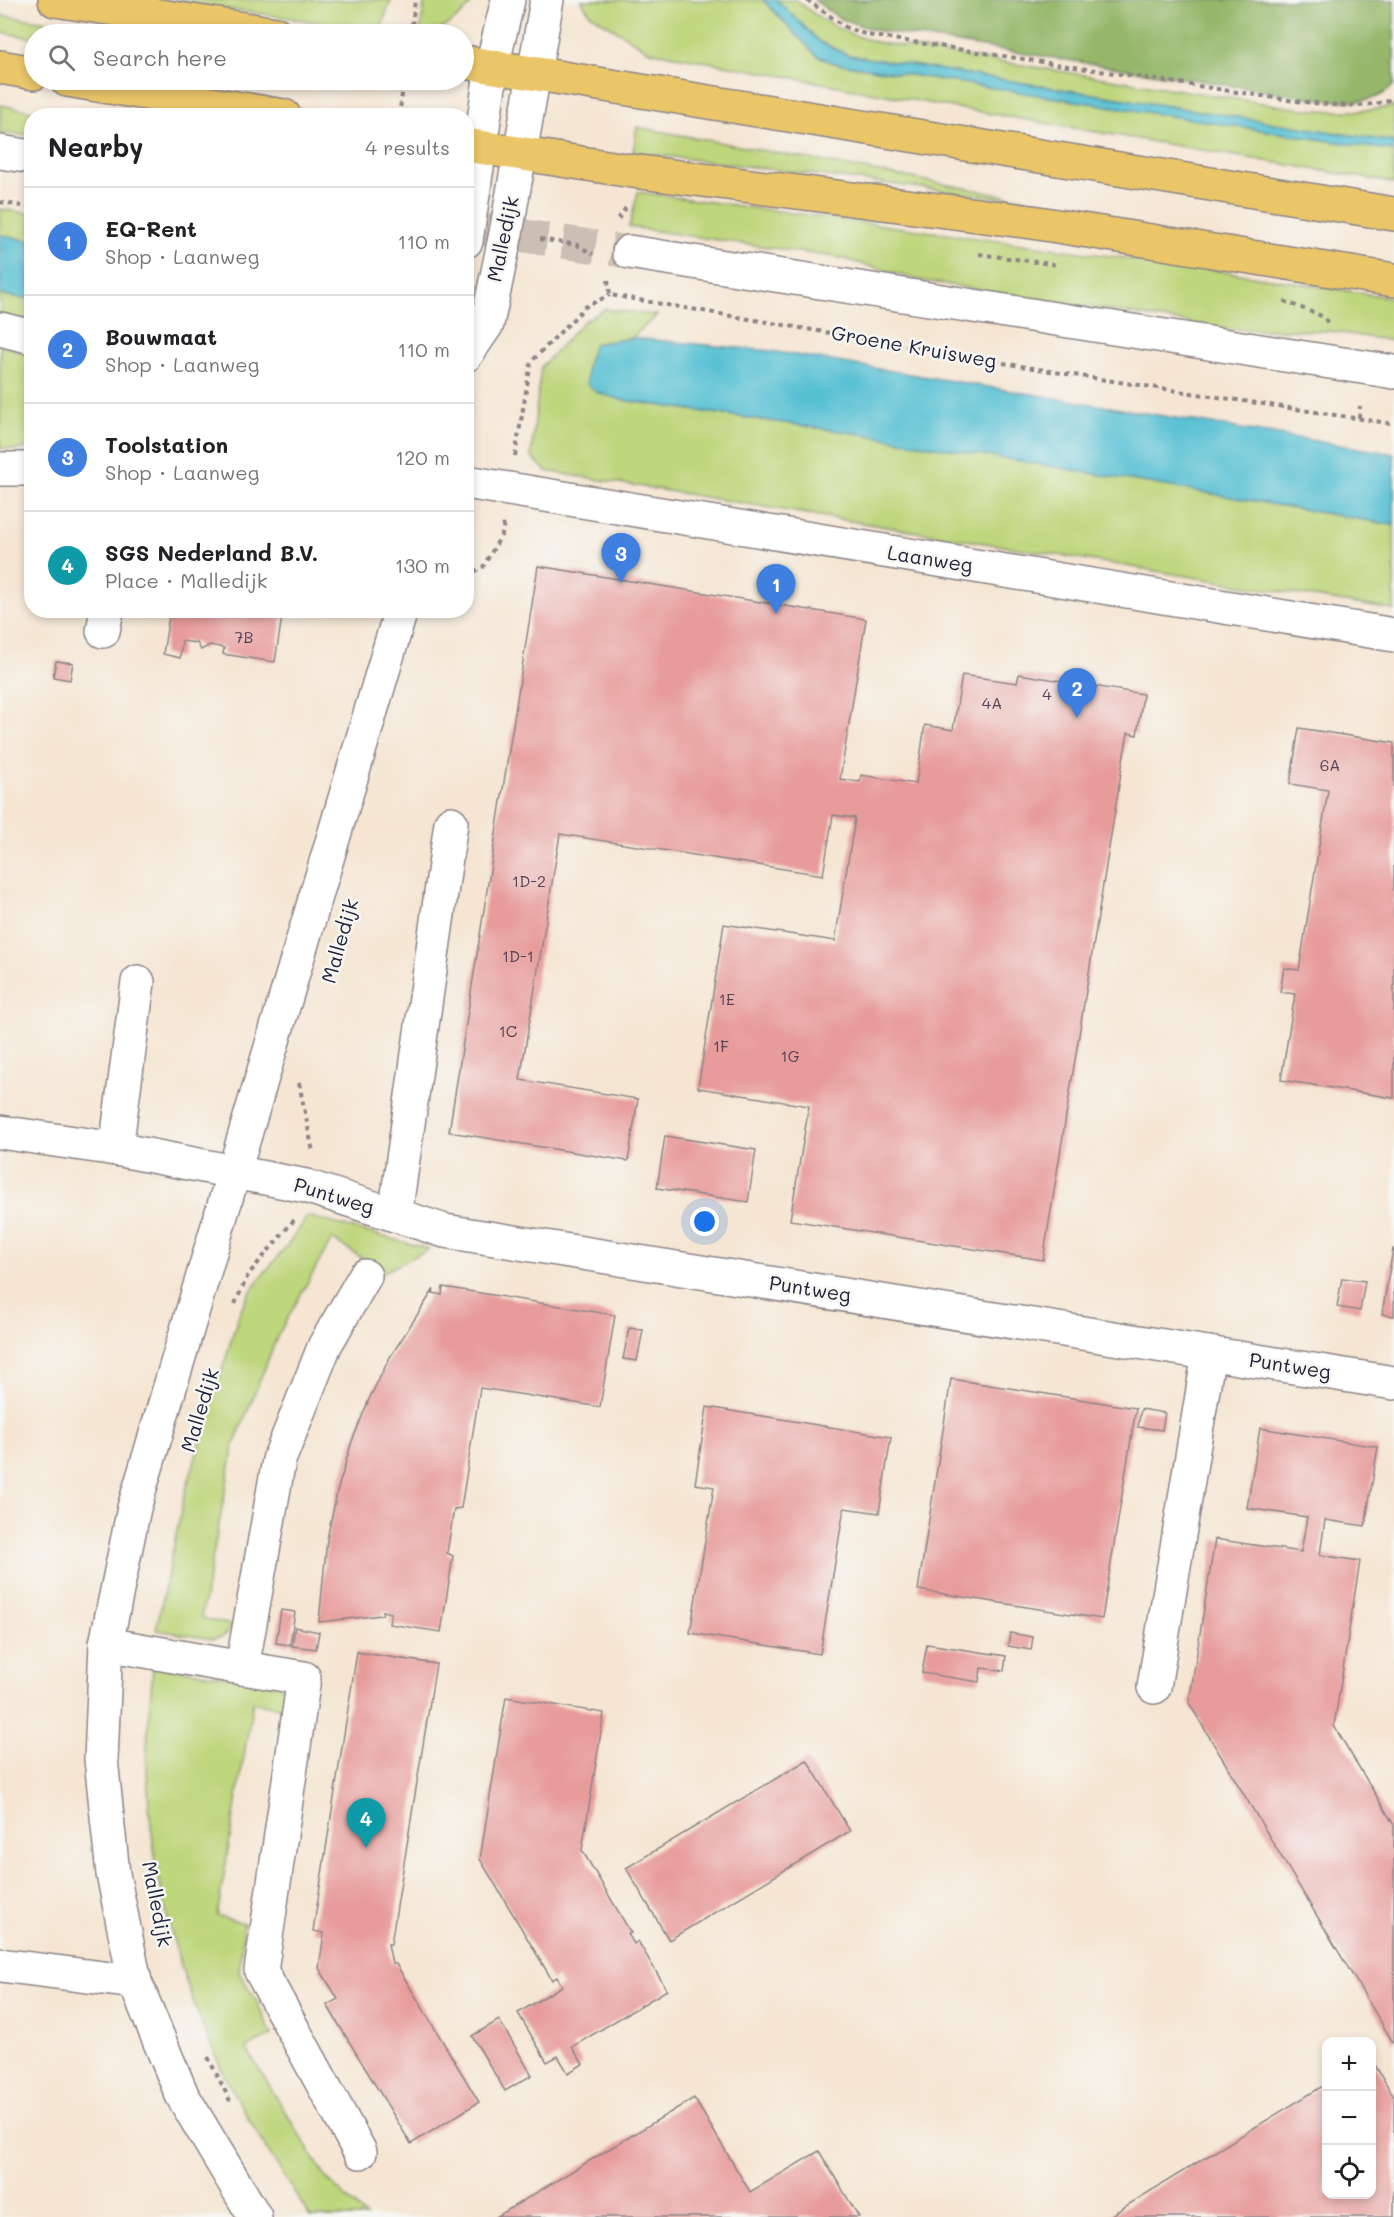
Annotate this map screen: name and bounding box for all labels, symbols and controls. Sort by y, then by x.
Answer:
search box [24,24,474,90]
icon: search [45,41,78,74]
text: Search here [93,43,227,72]
text: Nearby [48,130,143,164]
text: 4 results [365,134,450,160]
street label: Malledijk [480,194,524,284]
text: EQ-Rent [105,214,197,243]
text: 1 [63,228,72,254]
text: 110 m [397,228,450,254]
text: Shop · Laanweg [105,243,259,269]
street label: Groene Kruisweg [829,319,999,373]
text: Bouwmaat [105,322,217,351]
text: 2 [62,336,73,362]
text: 110 m [397,336,450,362]
text: Shop · Laanweg [105,351,259,377]
text: Toolstation [105,430,228,459]
text: 3 [62,444,74,470]
text: 120 m [395,444,450,470]
text: Shop · Laanweg [105,459,259,485]
pin: 3 [602,534,640,583]
text: SGS Nederland B.V. [105,538,318,567]
street label: Laanweg [886,538,975,578]
text: 4 [61,552,74,578]
text: 130 m [395,552,450,578]
pin: 1 [756,564,796,614]
text: Place · Malledijk [105,567,267,593]
house number: 7B [235,626,253,647]
pin: 2 [1058,668,1096,718]
house number: 4 [1042,683,1052,704]
house number: 4A [982,692,1002,713]
house number: 6A [1320,754,1340,775]
house number: 1D-2 [512,870,546,891]
street label: Malledijk [315,895,364,986]
house number: 1D-1 [502,945,534,966]
house number: 1E [719,988,735,1009]
house number: 1C [499,1020,517,1041]
house number: 1F [713,1035,729,1056]
house number: 1G [780,1045,800,1066]
street label: Puntweg [291,1171,378,1220]
your location [690,1207,719,1236]
street label: Puntweg [767,1269,853,1307]
street label: Puntweg [1247,1346,1333,1384]
street label: Malledijk [174,1364,224,1455]
pin: 4 [346,1798,386,1848]
street label: Malledijk [137,1859,179,1949]
map controls [1322,2037,1376,2199]
button: + [1322,2037,1376,2091]
button: − [1322,2091,1376,2145]
button: locate [1322,2145,1376,2199]

